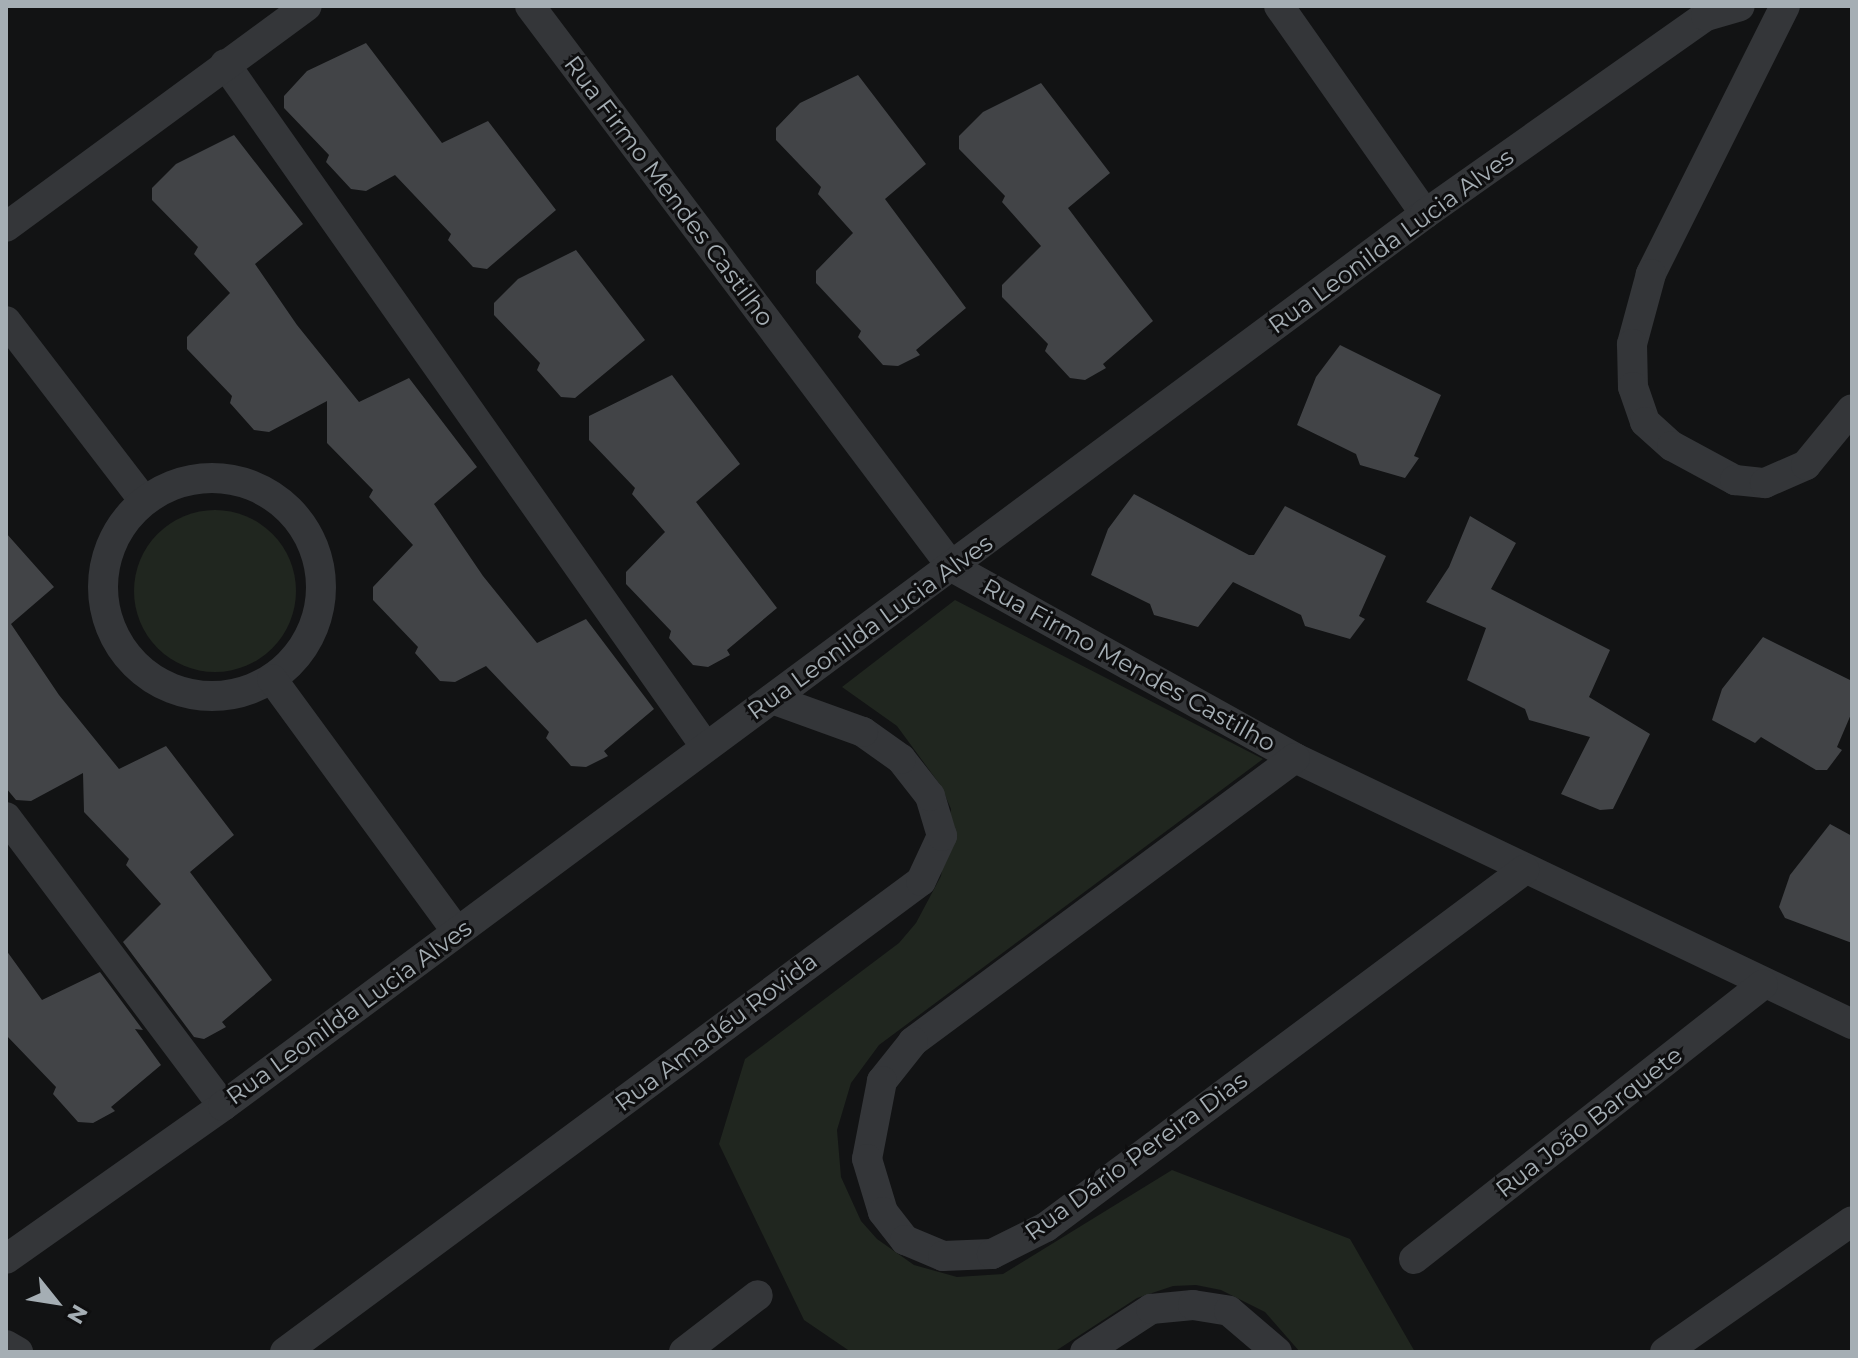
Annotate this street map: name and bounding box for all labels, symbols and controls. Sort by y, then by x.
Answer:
street label: Rua Firmo Mendes Castilho [558,50,780,332]
street label: Rua Leonilda Lucia Alves [1263,142,1519,340]
street label: Rua Leonilda Lucia Alves [742,528,998,726]
street label: Rua Firmo Mendes Castilho [977,572,1281,758]
street label: Rua Leonilda Lucia Alves [221,913,477,1111]
street label: Rua Amadéu Rovida [609,947,823,1117]
street label: Rua João Barquete [1490,1040,1688,1204]
street label: Rua Dário Pereira Dias [1019,1066,1253,1246]
north arrow [16,1262,96,1342]
text: N [61,1300,93,1329]

